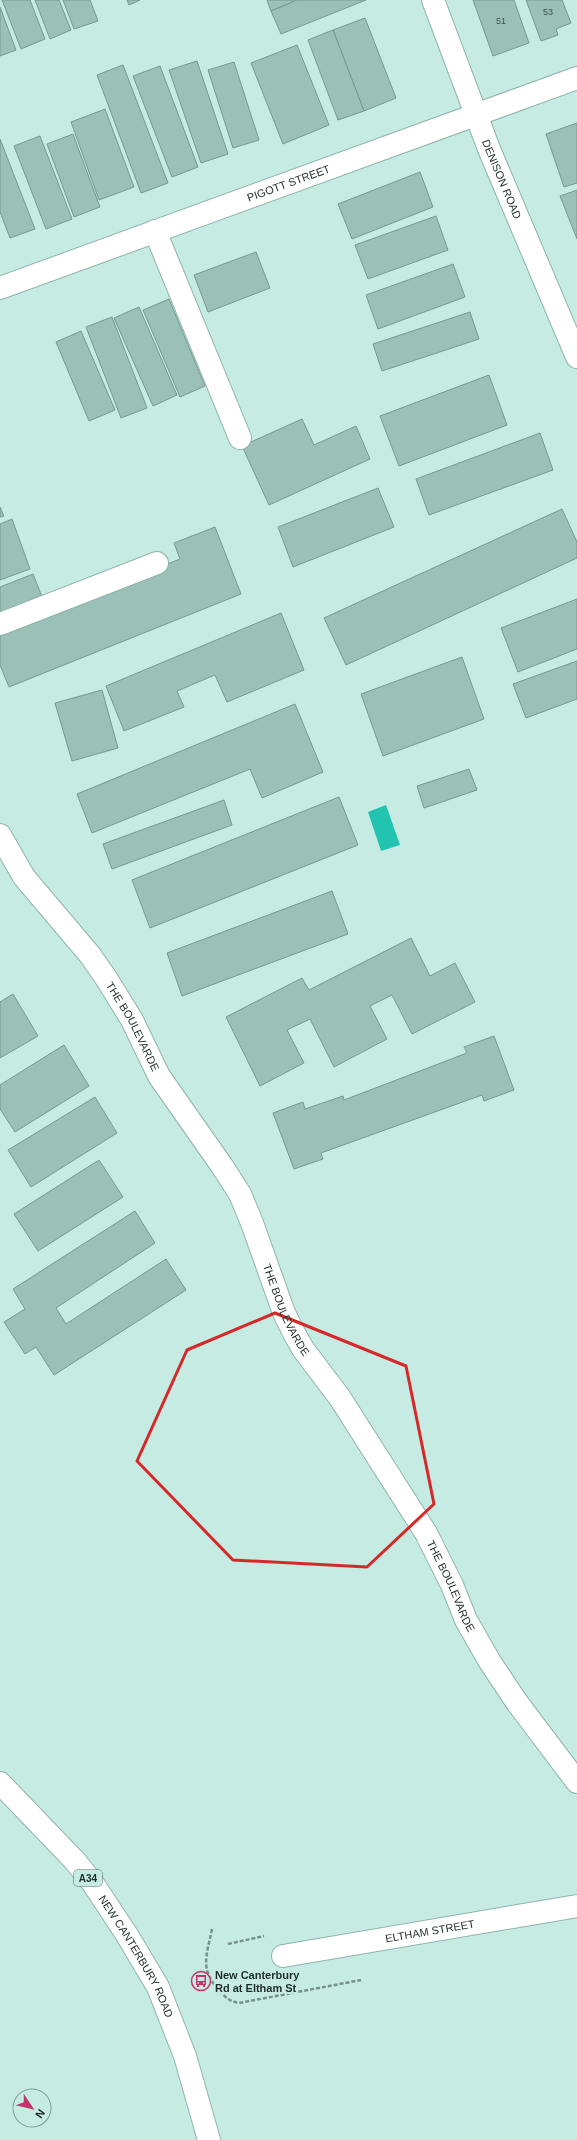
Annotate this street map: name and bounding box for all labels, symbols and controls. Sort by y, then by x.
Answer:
house number: 53 [543,7,553,17]
house number: 51 [496,16,506,26]
street label: DENISON ROAD [480,138,524,221]
street label: PIGOTT STREET [245,162,332,204]
street label: THE BOULEVARDE [104,980,162,1073]
street label: THE BOULEVARDE [261,1262,312,1358]
street label: THE BOULEVARDE [425,1538,477,1634]
road number: A34 [74,1870,102,1886]
street label: NEW CANTERBURY ROAD [96,1893,175,2019]
street label: ELTHAM STREET [384,1917,476,1945]
place label: New Canterbury Rd at Eltham St [215,1969,300,1994]
bus stop icon: New Canterbury Rd at Eltham St [190,1970,212,1992]
north arrow [12,2088,52,2128]
text: N [33,2107,47,2120]

